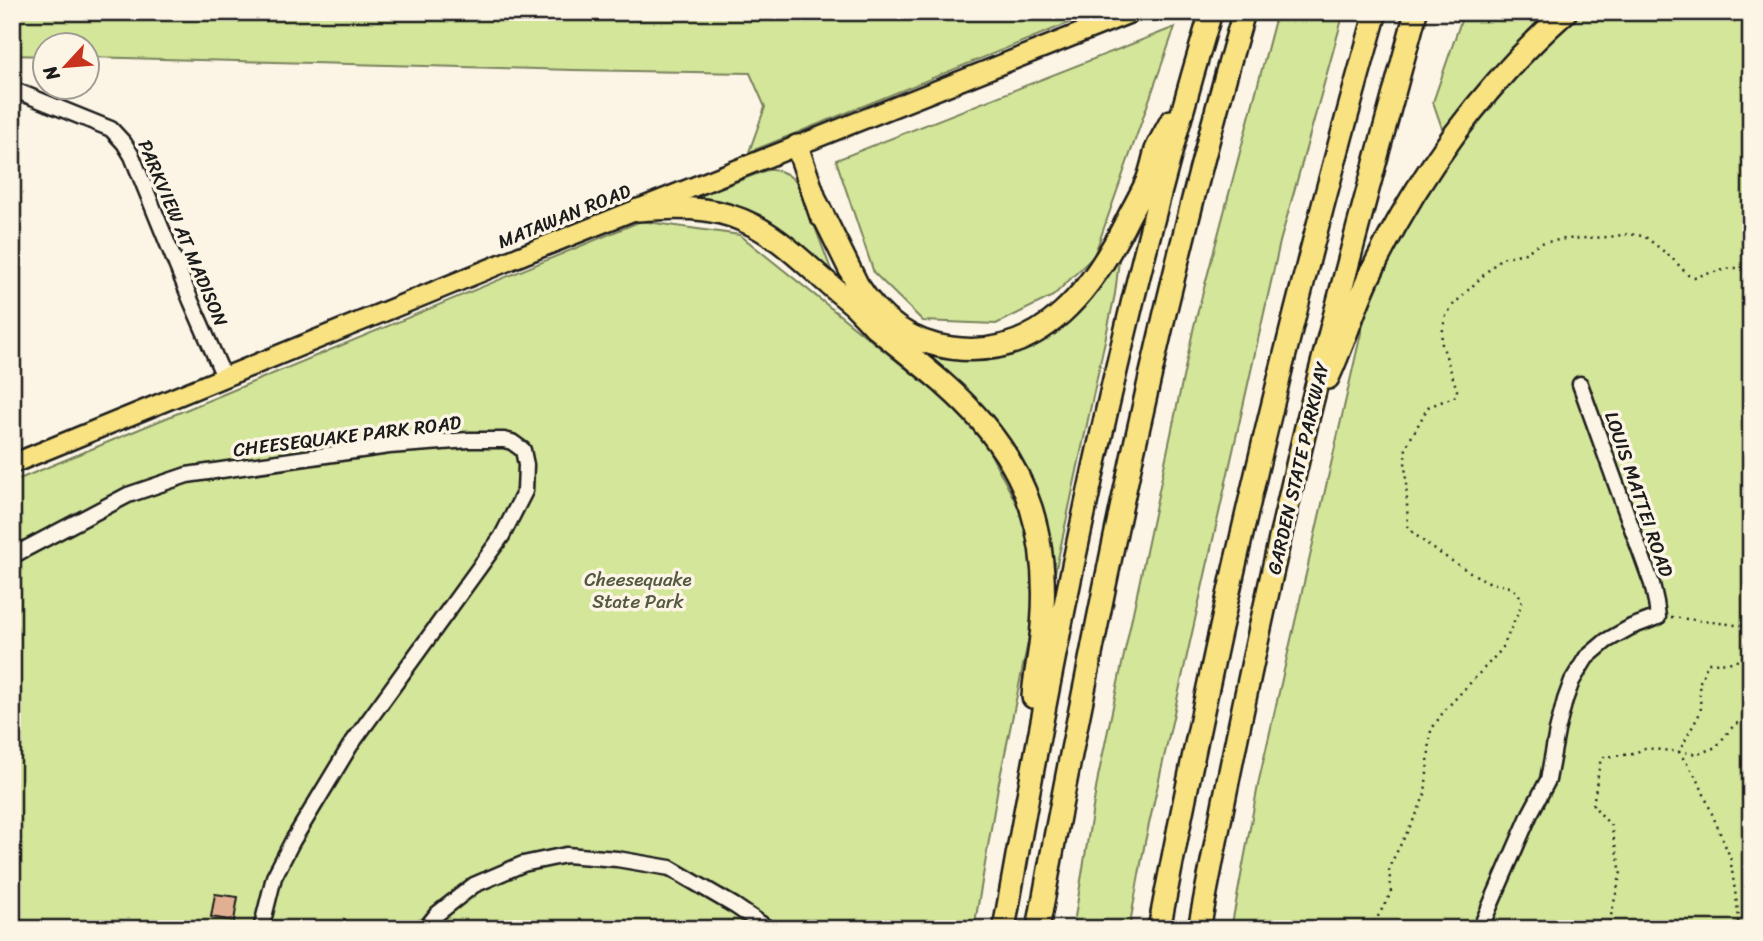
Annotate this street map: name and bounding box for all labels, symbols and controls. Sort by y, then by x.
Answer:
north arrow [32,32,102,102]
text: N [33,59,69,87]
street label: PARKVIEW AT MADISON [129,134,237,332]
street label: MATAWAN ROAD [492,174,636,258]
street label: GARDEN STATE PARKWAY [1257,358,1339,578]
street label: CHEESEQUAKE PARK ROAD [231,406,463,466]
street label: LOUIS MATTEI ROAD [1595,407,1683,582]
park label: Cheesequake State Park [584,563,692,618]

